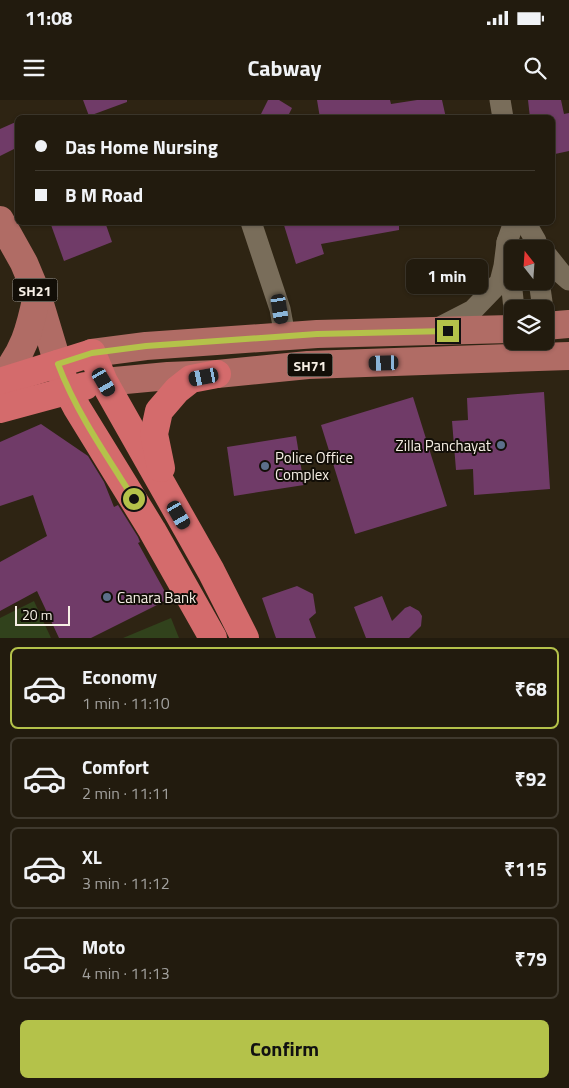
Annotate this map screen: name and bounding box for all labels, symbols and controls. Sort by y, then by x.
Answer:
text: 11:08 [25,3,72,32]
text: Cabway [247,51,322,85]
icon: menu [20,54,48,82]
icon: search [521,54,549,82]
text: Das Home Nursing [65,132,218,161]
text: B M Road [65,180,143,209]
north arrow [504,240,554,290]
map controls [504,240,554,350]
callout: 1 min [407,258,489,294]
text: 1 min [428,264,466,288]
road number: SH21 [12,278,58,302]
car [270,293,289,325]
button: layers [504,300,554,350]
route end [437,320,459,342]
road number: SH71 [288,354,332,376]
car [368,355,399,371]
car [90,365,117,399]
car [187,367,220,387]
place label: Zilla Panchayat [396,434,492,457]
marker: Zilla Panchayat [495,439,507,451]
place label: Police Office Complex [275,446,353,486]
marker: Police Office Complex [259,460,271,472]
route start [123,488,145,510]
car [165,498,192,532]
place label: Canara Bank [117,586,196,609]
marker: Canara Bank [101,591,113,603]
scale bar [15,603,70,626]
text: 20 m [22,604,52,625]
text: Economy [82,662,157,691]
icon: car [22,666,67,711]
text: ₹68 [515,674,547,703]
text: 1 min · 11:10 [82,691,170,715]
text: Comfort [82,752,149,781]
icon: car [22,756,67,801]
text: ₹92 [515,764,547,793]
text: 2 min · 11:11 [82,781,170,805]
text: XL [82,842,102,871]
icon: car [22,846,67,891]
text: ₹115 [504,854,547,883]
text: 3 min · 11:12 [82,871,170,895]
text: Moto [82,932,125,961]
icon: car [22,936,67,981]
text: ₹79 [515,944,547,973]
text: 4 min · 11:13 [82,961,170,985]
button: Confirm [20,1020,549,1078]

